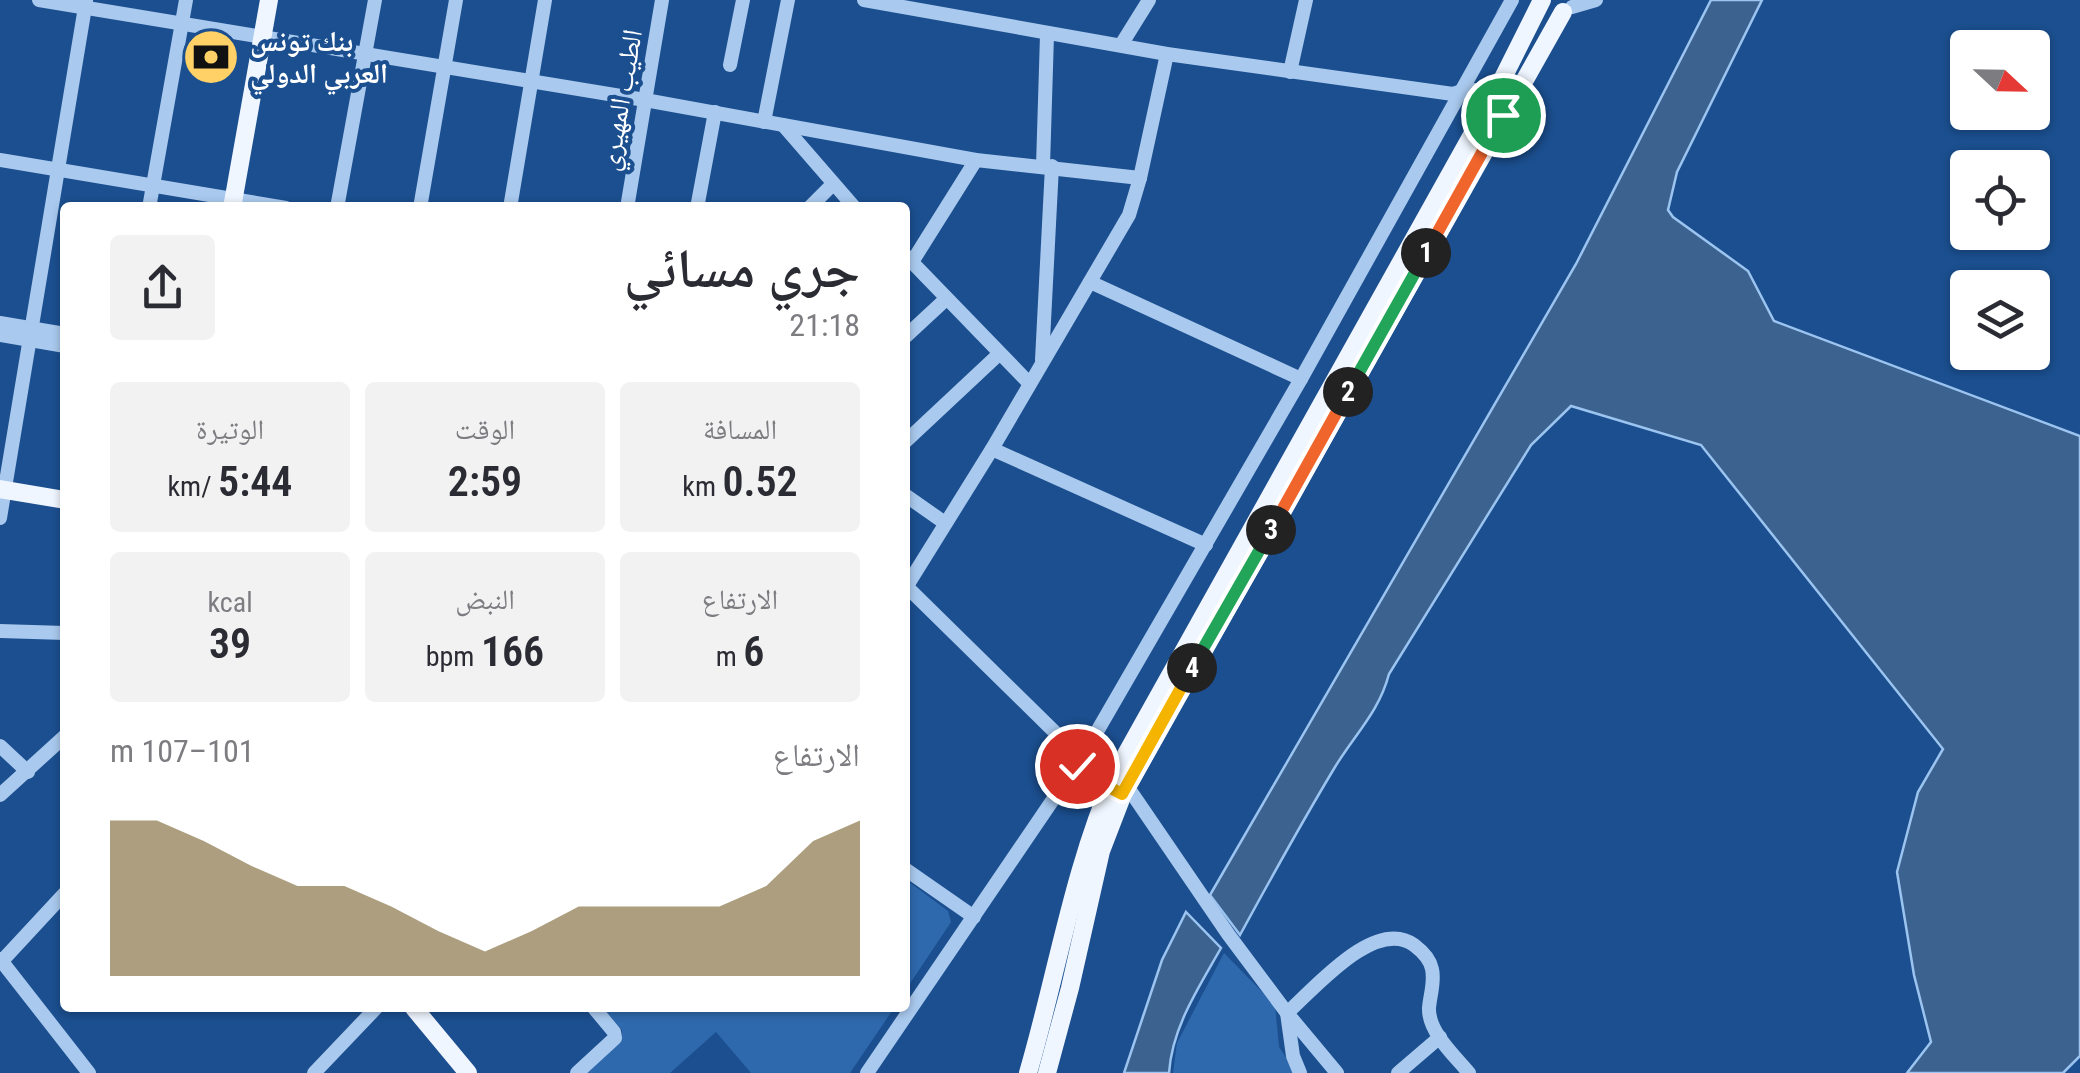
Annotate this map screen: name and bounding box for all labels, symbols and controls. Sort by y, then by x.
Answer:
place label: بنك تونس العربي الدولي [250,25,388,96]
bank icon: بنك تونس العربي الدولي [181,27,241,87]
street label: الطيب المهيري [592,27,655,174]
north arrow [1950,30,2050,130]
map controls [1950,30,2050,370]
pin [1461,73,1546,158]
icon: arrive [1476,88,1531,143]
button: locate [1950,150,2050,250]
pin: 1 [1401,228,1451,278]
button: share [110,235,215,340]
text: جري مسائي [624,236,860,300]
text: 1 [1419,236,1433,269]
button: layers [1950,270,2050,370]
text: 21:18 [789,306,860,344]
pin: 2 [1323,367,1373,417]
text: 2 [1341,375,1355,408]
text: الوتيرة [196,413,264,446]
text: الوقت [455,413,515,446]
text: المسافة [703,413,777,446]
text: 5:44 [218,457,293,506]
text: 2:59 [448,457,522,506]
text: 0.52 [722,457,798,506]
text: /km [168,470,218,503]
text: km [682,470,722,503]
pin: 3 [1246,505,1296,555]
text: 3 [1264,513,1278,546]
text: النبض [455,583,515,616]
text: الارتفاع [702,583,778,616]
text: kcal [207,586,253,619]
text: 39 [209,619,251,668]
text: 166 [481,627,544,676]
text: 6 [743,627,764,676]
text: bpm [426,640,481,673]
text: m [716,640,743,673]
pin: 4 [1167,643,1217,693]
text: 4 [1185,651,1199,684]
pin [1035,724,1120,809]
text: 101–107 m [110,732,255,770]
text: الارتفاع [773,736,860,774]
icon: check [1050,739,1105,794]

